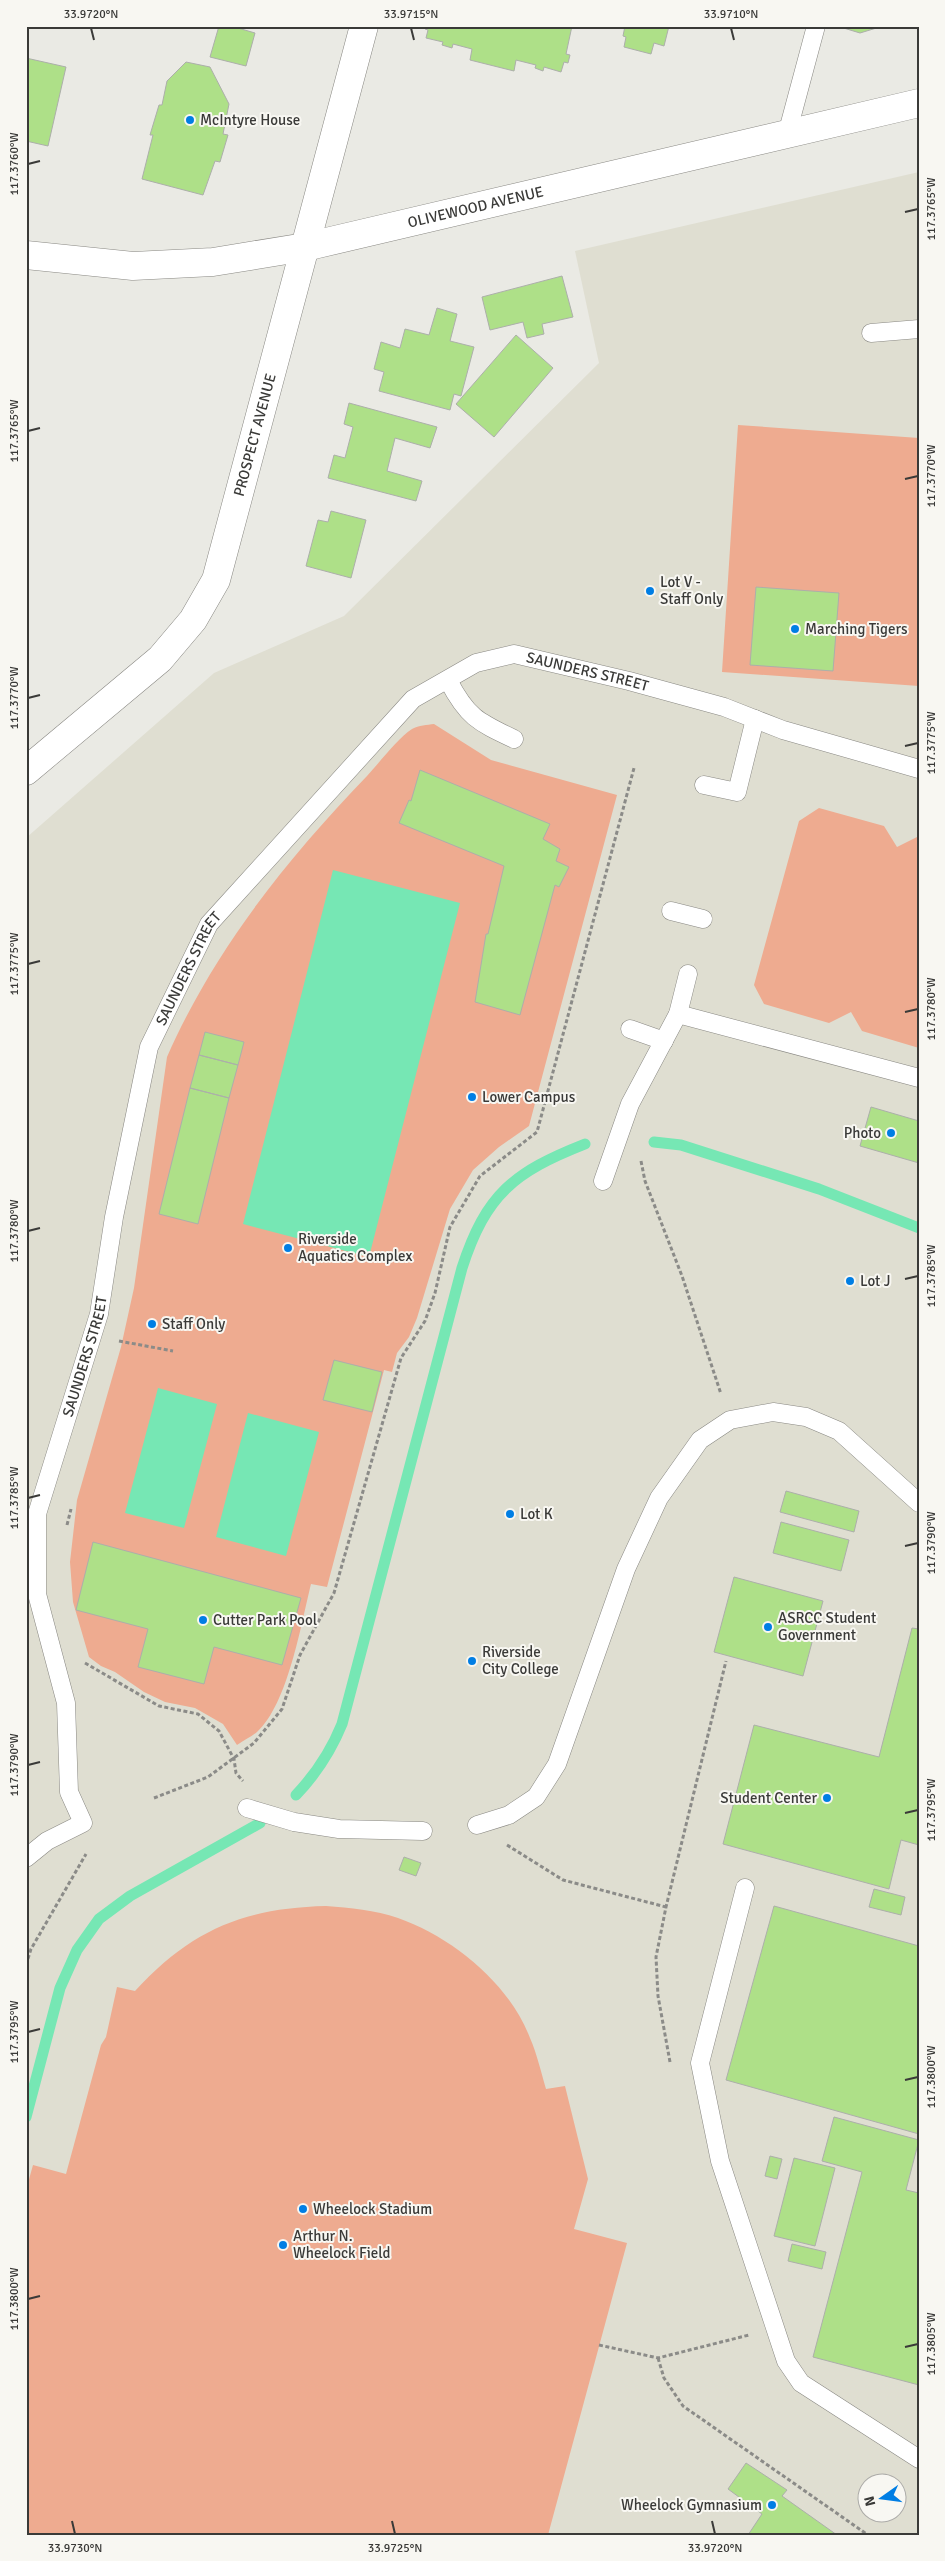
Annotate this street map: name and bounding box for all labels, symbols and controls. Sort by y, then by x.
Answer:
text: 33.9720°N [64,7,118,22]
text: 33.9715°N [384,7,438,22]
text: 33.9710°N [704,7,758,22]
place label: McIntyre House [200,111,300,129]
marker: McIntyre House [184,114,196,126]
text: 117.3760°W [7,132,22,196]
text: 117.3765°W [924,177,939,241]
street label: OLIVEWOOD AVENUE [406,182,545,232]
street label: PROSPECT AVENUE [230,372,280,498]
text: 117.3765°W [7,399,22,463]
text: 117.3770°W [924,444,939,508]
place label: Lot V - Staff Only [660,573,723,608]
marker: Lot V - Staff Only [644,585,656,597]
place label: Marching Tigers [805,620,908,638]
marker: Marching Tigers [789,623,801,635]
street label: SAUNDERS STREET [525,648,651,695]
text: 117.3770°W [7,666,22,730]
text: 117.3775°W [924,711,939,775]
street label: SAUNDERS STREET [152,908,225,1028]
text: 117.3775°W [7,932,22,996]
text: 117.3780°W [924,977,939,1041]
place label: Lower Campus [482,1088,576,1106]
marker: Lower Campus [466,1091,478,1103]
place label: Photo [844,1124,881,1142]
marker: Photo [885,1127,897,1139]
text: 117.3780°W [7,1199,22,1263]
place label: Riverside Aquatics Complex [298,1230,412,1265]
marker: Riverside Aquatics Complex [282,1242,294,1254]
text: 117.3785°W [924,1244,939,1308]
place label: Lot J [860,1272,890,1290]
marker: Lot J [844,1275,856,1287]
street label: SAUNDERS STREET [59,1294,111,1419]
place label: Staff Only [162,1315,225,1333]
marker: Staff Only [146,1318,158,1330]
text: 117.3785°W [7,1466,22,1530]
place label: Lot K [520,1505,553,1523]
marker: Lot K [504,1508,516,1520]
text: 117.3790°W [924,1511,939,1575]
place label: ASRCC Student Government [778,1609,876,1644]
place label: Cutter Park Pool [213,1611,317,1629]
marker: Cutter Park Pool [197,1614,209,1626]
marker: ASRCC Student Government [762,1621,774,1633]
place label: Riverside City College [482,1643,559,1678]
marker: Riverside City College [466,1655,478,1667]
text: 117.3790°W [7,1733,22,1797]
text: 117.3795°W [924,1778,939,1842]
place label: Student Center [720,1789,817,1807]
marker: Student Center [821,1792,833,1804]
text: 117.3795°W [7,2000,22,2064]
text: 117.3800°W [924,2045,939,2109]
place label: Wheelock Stadium [313,2200,432,2218]
marker: Wheelock Stadium [297,2203,309,2215]
place label: Arthur N. Wheelock Field [293,2227,391,2262]
marker: Arthur N. Wheelock Field [277,2239,289,2251]
text: 117.3800°W [7,2267,22,2331]
text: 117.3805°W [924,2312,939,2376]
north arrow [858,2474,908,2524]
text: N [860,2494,879,2508]
place label: Wheelock Gymnasium [621,2496,762,2514]
marker: Wheelock Gymnasium [766,2499,778,2511]
text: 33.9730°N [48,2541,102,2556]
text: 33.9725°N [368,2541,422,2556]
text: 33.9720°N [688,2541,742,2556]

